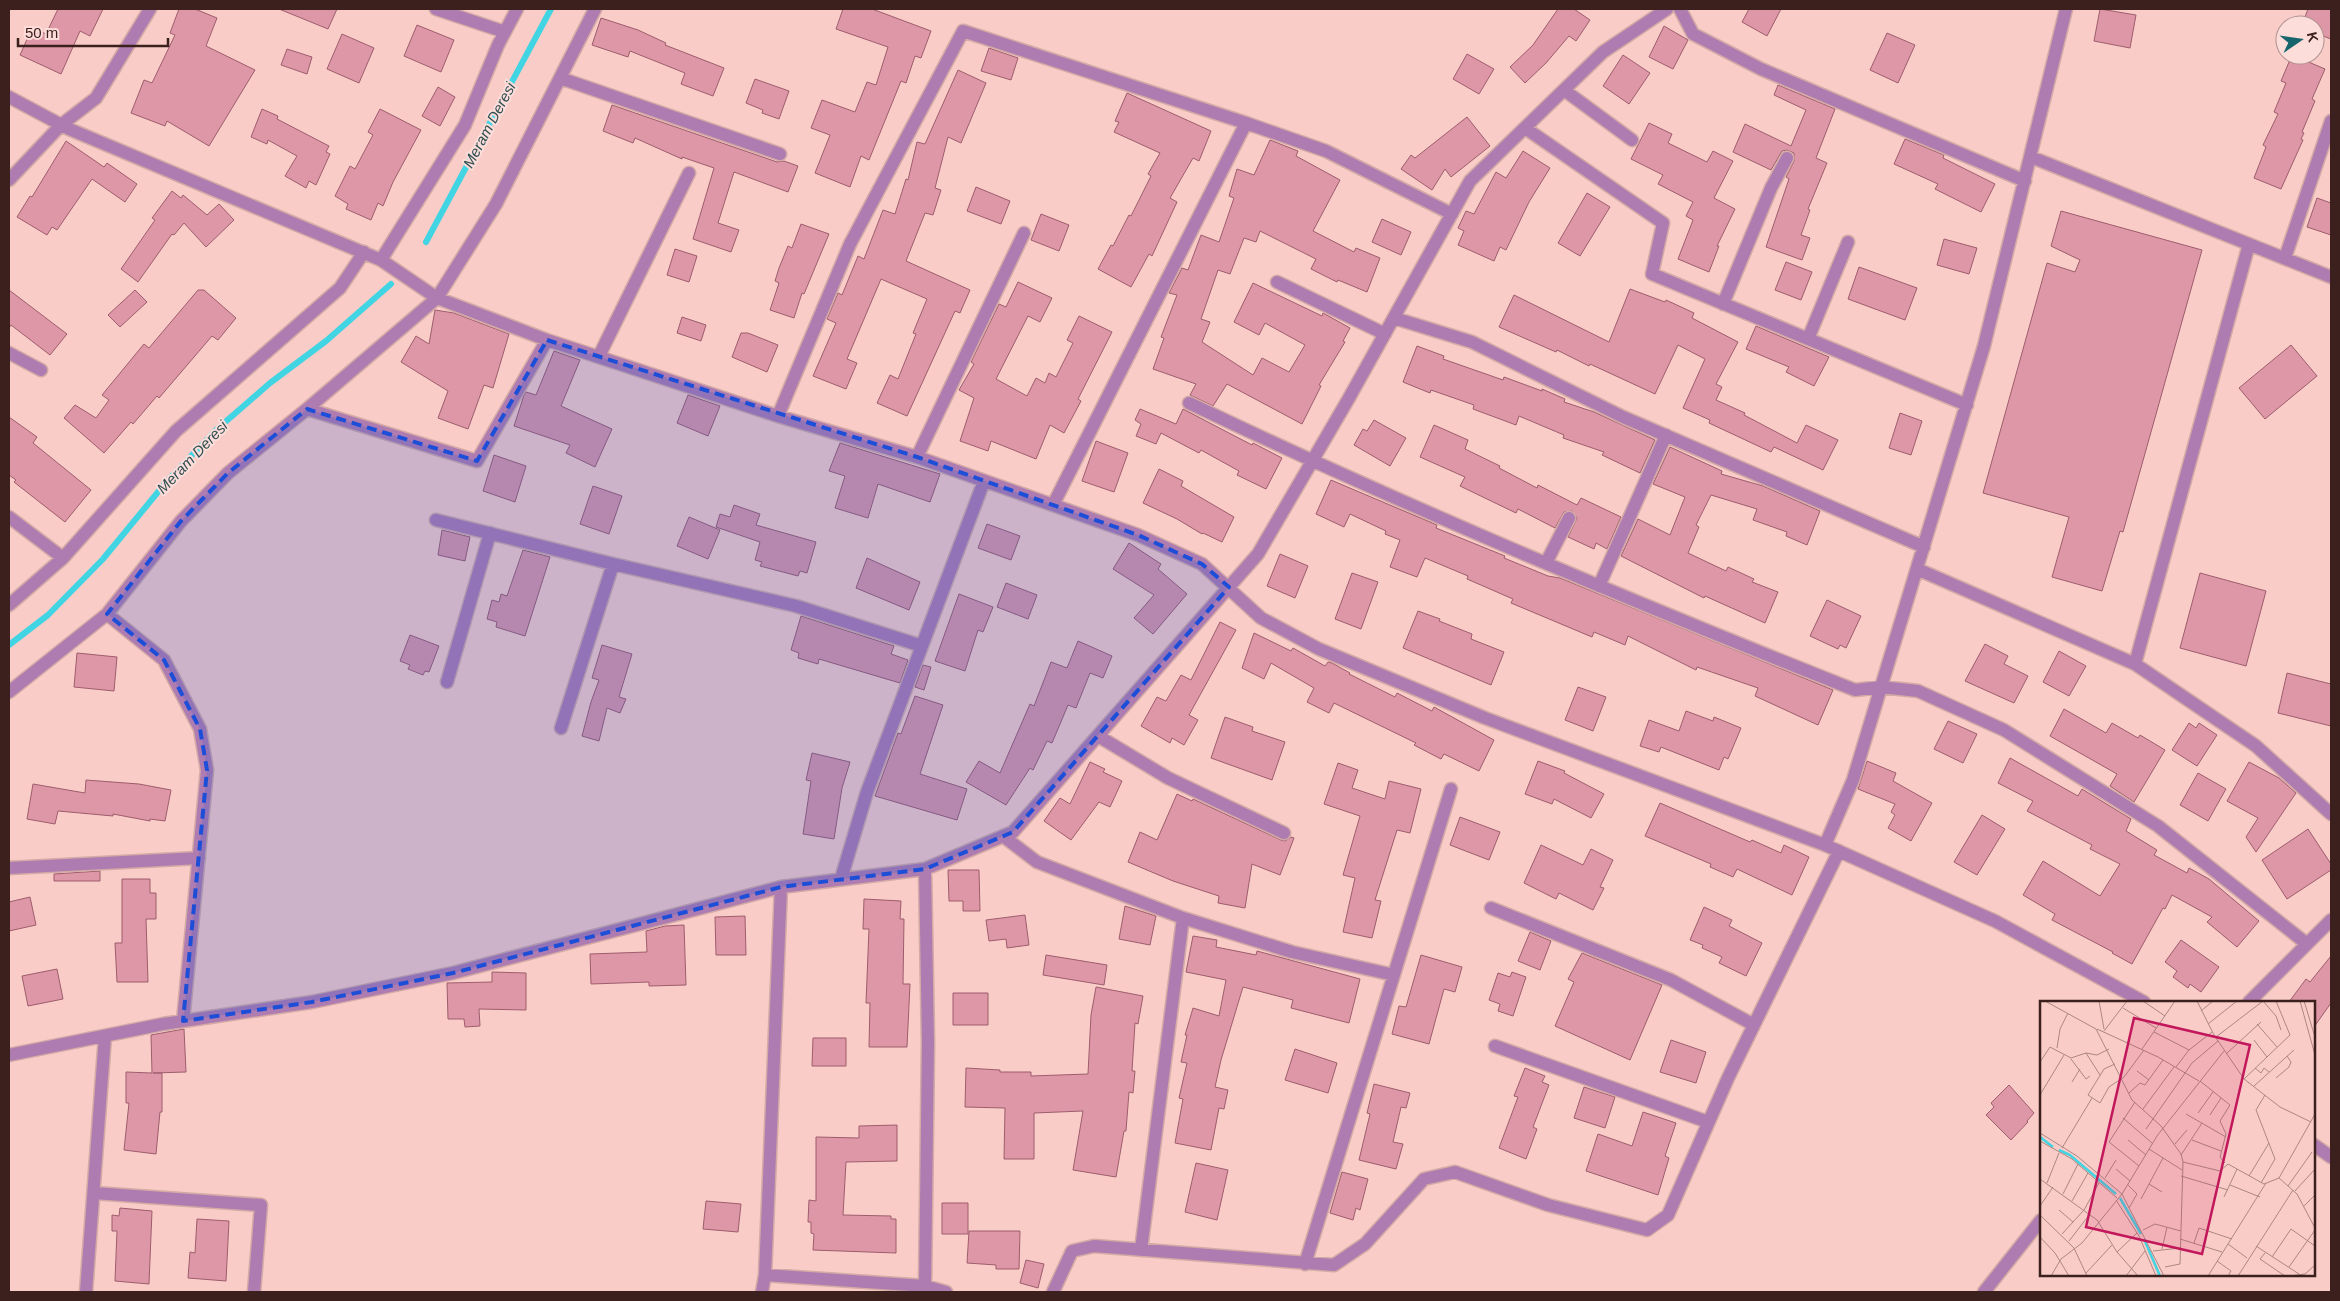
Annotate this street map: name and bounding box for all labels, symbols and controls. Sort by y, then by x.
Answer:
scale bar [18,15,168,47]
north arrow [2275,15,2325,65]
text: 50 m [25,24,58,41]
text: K [2304,30,2322,44]
water label: Meram Deresi [459,79,519,171]
water label: Meram Deresi [153,417,231,497]
inset map [2040,1001,2315,1276]

